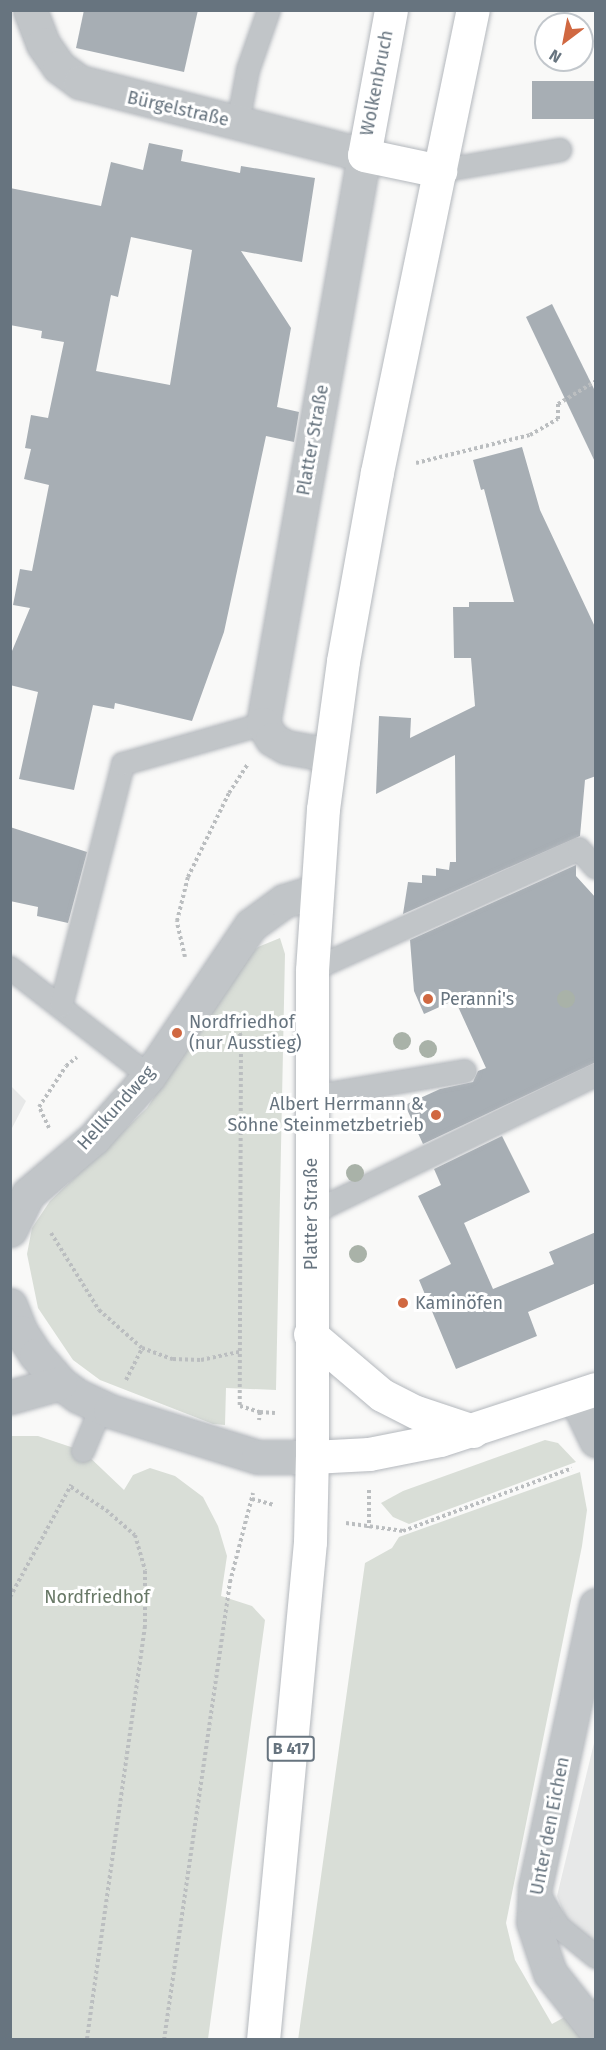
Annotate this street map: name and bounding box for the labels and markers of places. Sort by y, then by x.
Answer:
place label: Peranni's [440,988,514,1010]
marker: Peranni's [421,992,435,1006]
place label: Nordfriedhof (nur Ausstieg) [189,1012,302,1054]
marker: Nordfriedhof (nur Ausstieg) [170,1026,184,1040]
place label: Albert Herrmann & Söhne Steinmetzbetrieb [227,1094,424,1136]
marker: Albert Herrmann & Söhne Steinmetzbetrieb [429,1108,443,1122]
place label: Kaminöfen [415,1292,503,1314]
marker: Kaminöfen [396,1296,410,1310]

